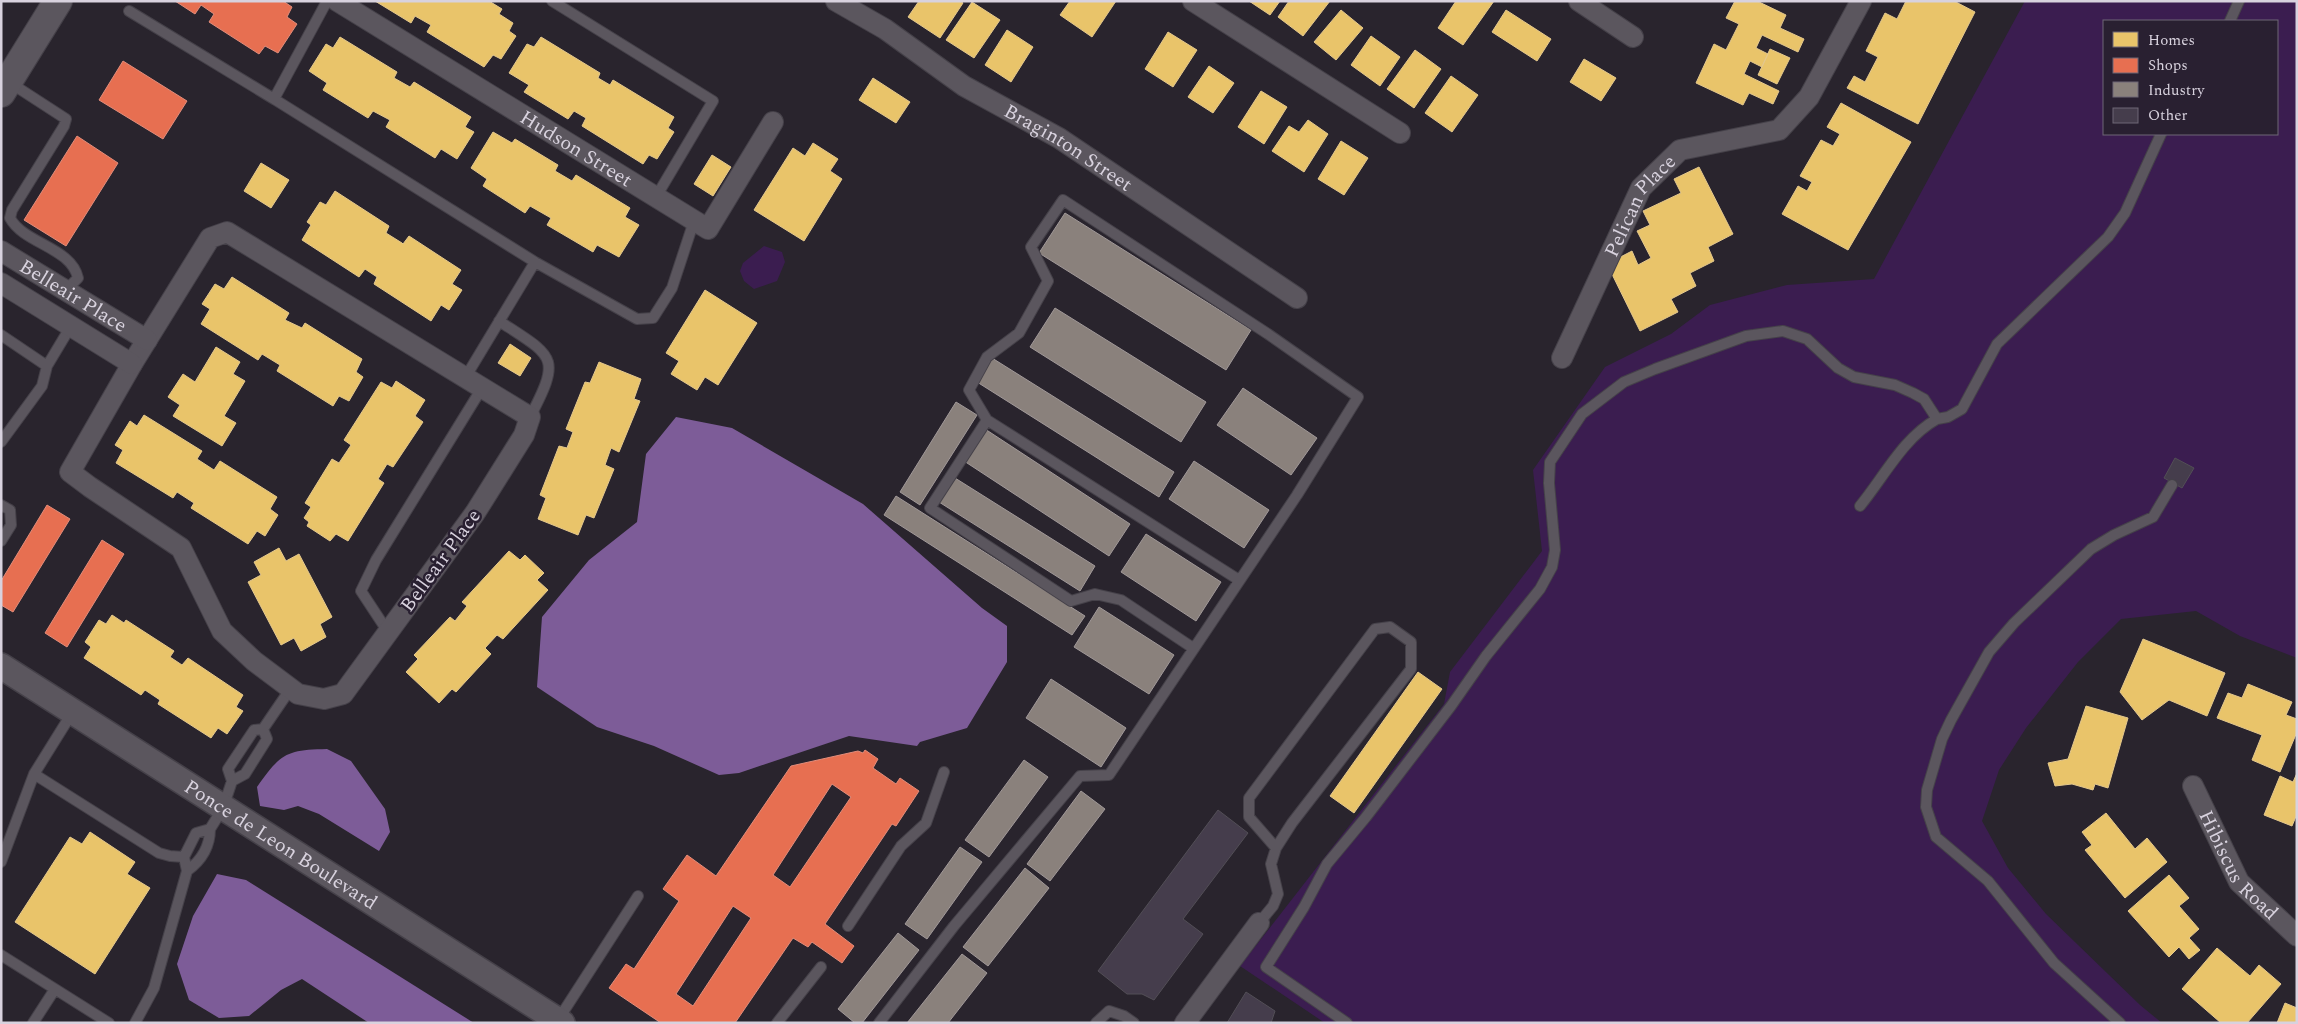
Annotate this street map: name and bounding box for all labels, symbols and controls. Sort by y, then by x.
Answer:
legend [2103,20,2278,135]
text: Homes [2148,29,2195,52]
text: Shops [2148,54,2188,77]
text: Industry [2148,79,2205,102]
street label: Braginton Street [998,97,1138,199]
street label: Hudson Street [514,103,638,195]
text: Other [2148,104,2187,127]
street label: Pelican Place [1597,148,1683,262]
street label: Belleair Place [13,252,133,340]
street label: Belleair Place [393,503,489,618]
street label: Ponce de Leon Boulevard [178,772,383,918]
street label: Hibiscus Road [2191,805,2285,928]

